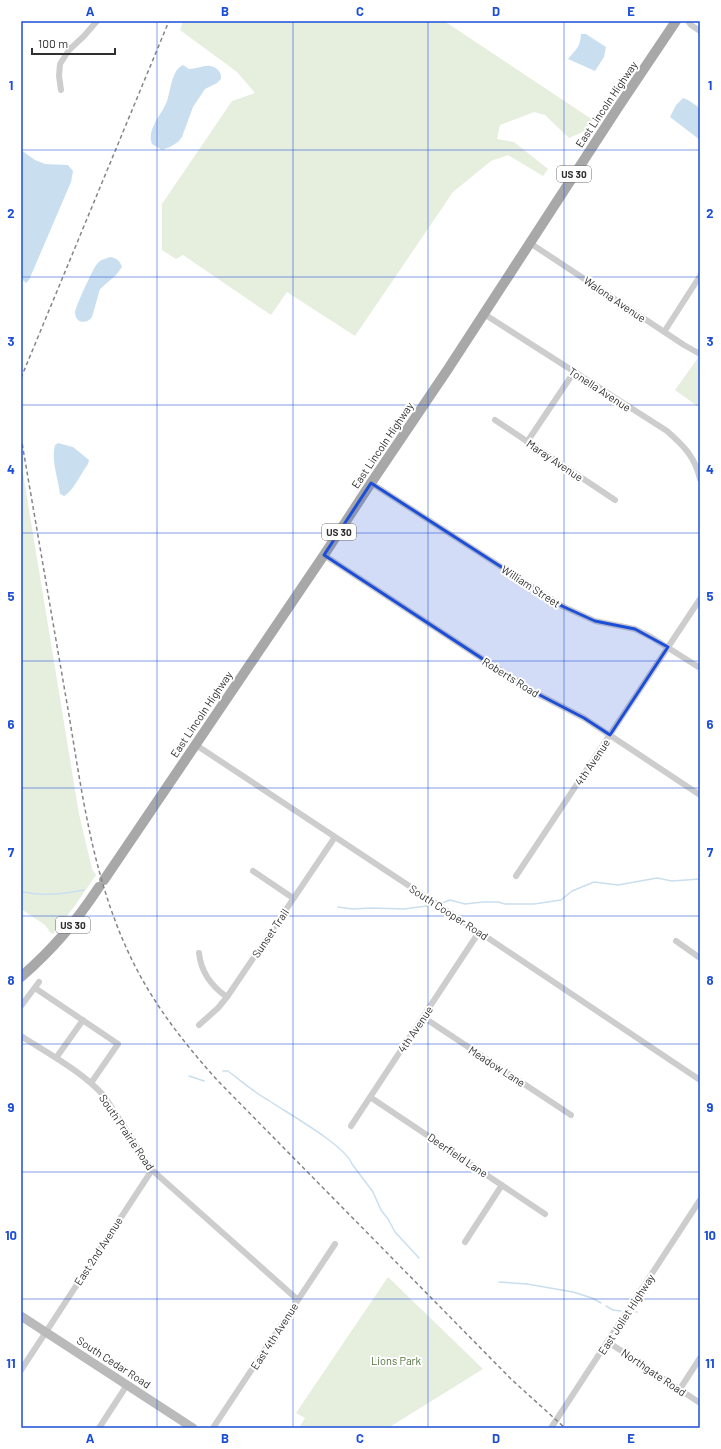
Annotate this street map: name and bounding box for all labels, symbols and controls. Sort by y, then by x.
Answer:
text: A [86,3,95,19]
text: B [221,3,229,19]
text: C [356,3,364,19]
text: D [492,3,500,19]
text: E [627,3,635,19]
scale bar [32,30,115,56]
text: 100 m [38,36,68,50]
street label: East Lincoln Highway [572,58,640,150]
text: 1 [9,77,13,93]
text: 1 [708,77,712,93]
road number: US 30 [557,166,591,182]
text: 2 [7,205,15,221]
text: 2 [706,205,714,221]
street label: Walona Avenue [582,273,649,325]
text: 3 [7,333,15,349]
text: 3 [706,333,714,349]
street label: Tonella Avenue [567,364,633,414]
street label: East Lincoln Highway [348,399,416,491]
street label: Maray Avenue [524,436,586,484]
text: 4 [7,461,15,477]
text: 4 [706,461,714,477]
road number: US 30 [322,524,356,540]
street label: William Street [499,562,563,610]
text: 5 [7,588,15,604]
text: 5 [706,588,714,604]
street label: Roberts Road [480,654,542,700]
street label: East Lincoln Highway [167,668,235,760]
text: 6 [8,716,15,732]
text: 6 [707,716,714,732]
street label: 4th Avenue [572,736,612,788]
text: 7 [8,844,15,860]
text: 7 [707,844,714,860]
street label: South Cooper Road [407,882,491,942]
street label: Sunset Trail [249,906,291,960]
road number: US 30 [56,917,90,933]
text: 8 [7,972,15,988]
text: 8 [706,972,714,988]
street label: 4th Avenue [395,1003,435,1055]
street label: Meadow Lane [466,1043,528,1089]
street label: South Prairie Road [97,1092,157,1172]
text: 9 [8,1099,15,1115]
text: 9 [707,1099,714,1115]
street label: Deerfield Lane [426,1130,491,1180]
street label: East 2nd Avenue [71,1214,125,1288]
text: 10 [5,1227,17,1243]
text: 10 [704,1227,716,1243]
street label: East Joliet Highway [595,1271,657,1357]
street label: East 4th Avenue [248,1300,300,1372]
street label: South Cedar Road [75,1333,153,1391]
street label: Northgate Road [619,1346,689,1398]
park label: Lions Park [371,1354,422,1367]
text: 11 [6,1355,16,1371]
text: 11 [705,1355,715,1371]
text: A [86,1430,95,1446]
text: B [221,1430,229,1446]
text: C [356,1430,364,1446]
text: D [492,1430,500,1446]
text: E [627,1430,635,1446]

